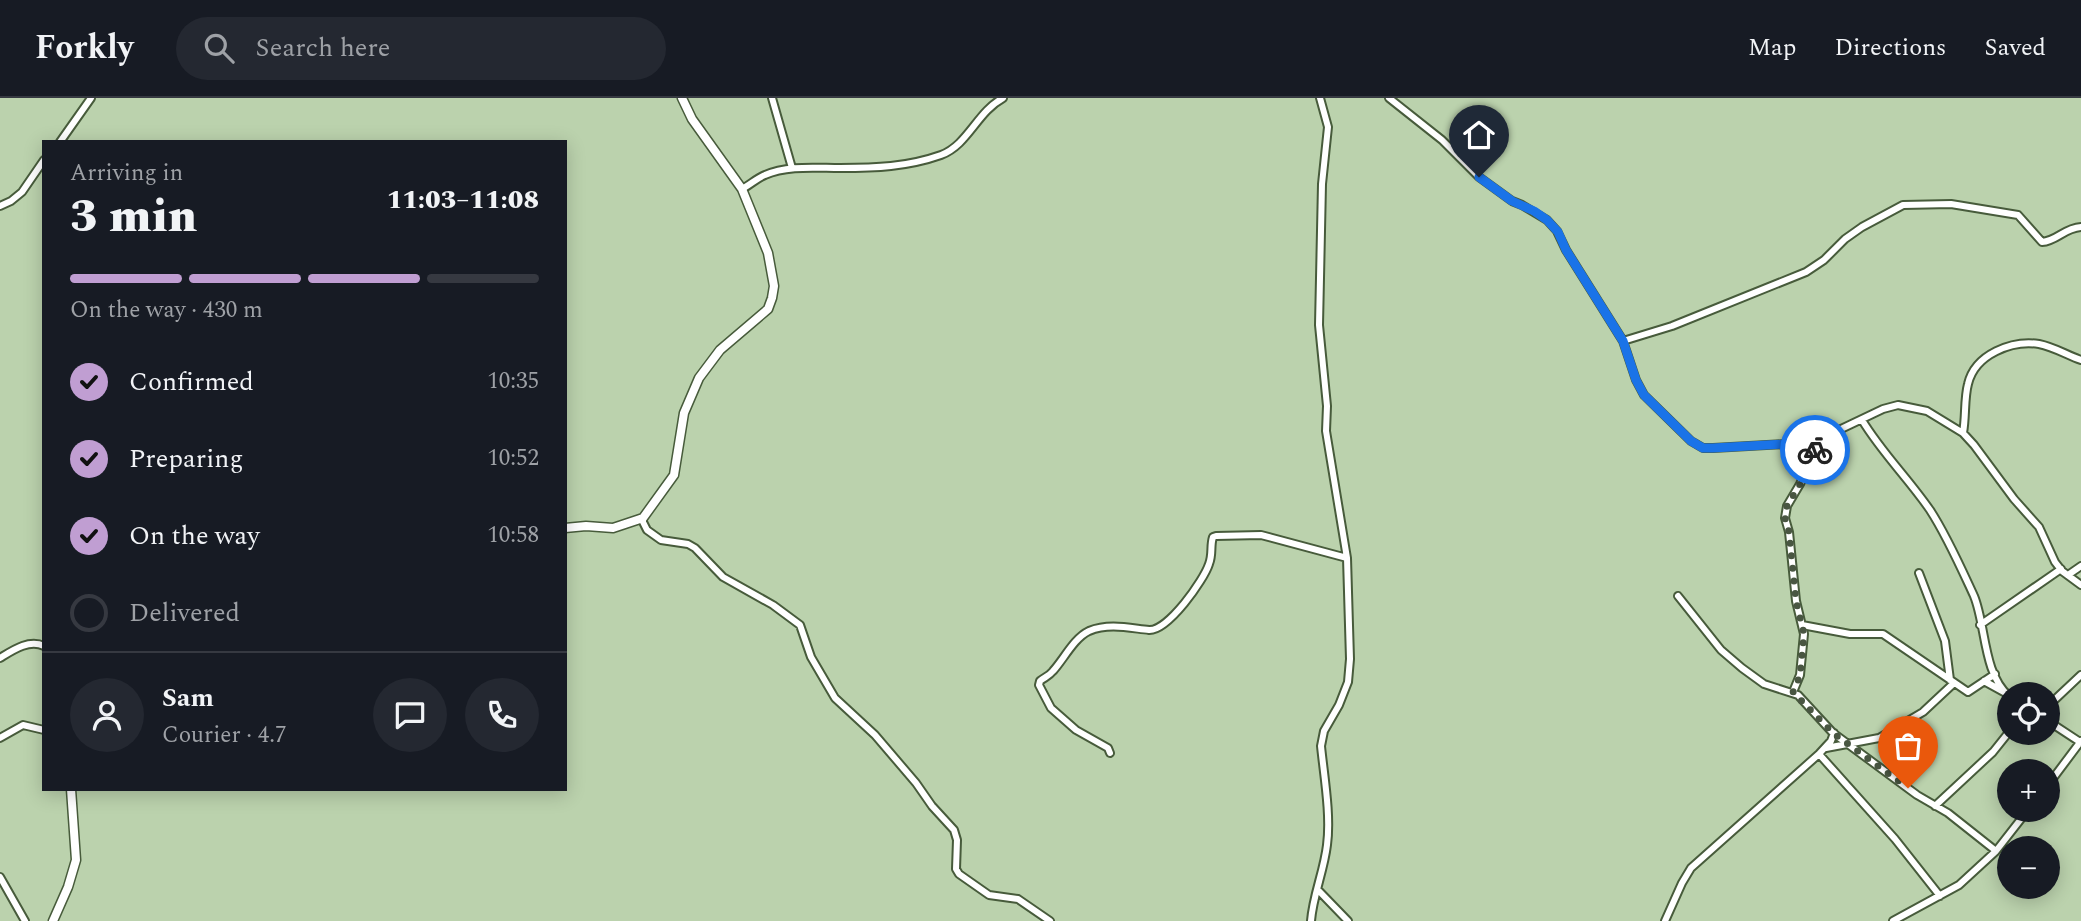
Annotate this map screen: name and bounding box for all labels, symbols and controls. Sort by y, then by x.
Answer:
search box [176,17,666,80]
text: Forkly [35,23,134,73]
text: Search here [256,28,390,68]
icon: search [200,29,238,67]
text: Map [1748,30,1796,66]
text: Directions [1834,30,1946,66]
text: Saved [1984,30,2046,66]
pin [1449,105,1509,177]
icon: home [1460,116,1498,154]
text: Arriving in [70,156,183,191]
text: 11:03–11:08 [387,180,539,220]
text: 3 min [70,182,197,252]
text: On the way · 430 m [70,293,263,328]
text: Confirmed [129,362,254,402]
icon: check [70,363,108,401]
text: 10:35 [487,364,539,399]
courier [1780,415,1850,485]
icon: bike [1796,431,1834,469]
text: Preparing [129,439,243,479]
icon: check [70,440,108,478]
text: 10:52 [487,441,539,476]
text: On the way [129,516,260,556]
icon: check [70,517,108,555]
text: 10:58 [487,518,539,553]
text: Delivered [129,593,240,633]
button: person [70,678,144,752]
text: Sam [162,678,214,718]
button: chat [373,678,447,752]
button: phone [465,678,539,752]
map controls [1997,682,2060,899]
button: locate [1997,682,2060,745]
pin [1878,716,1938,788]
text: Courier · 4.7 [162,718,287,753]
icon: bag [1889,727,1927,765]
button: + [1997,759,2060,822]
button: − [1997,836,2060,899]

